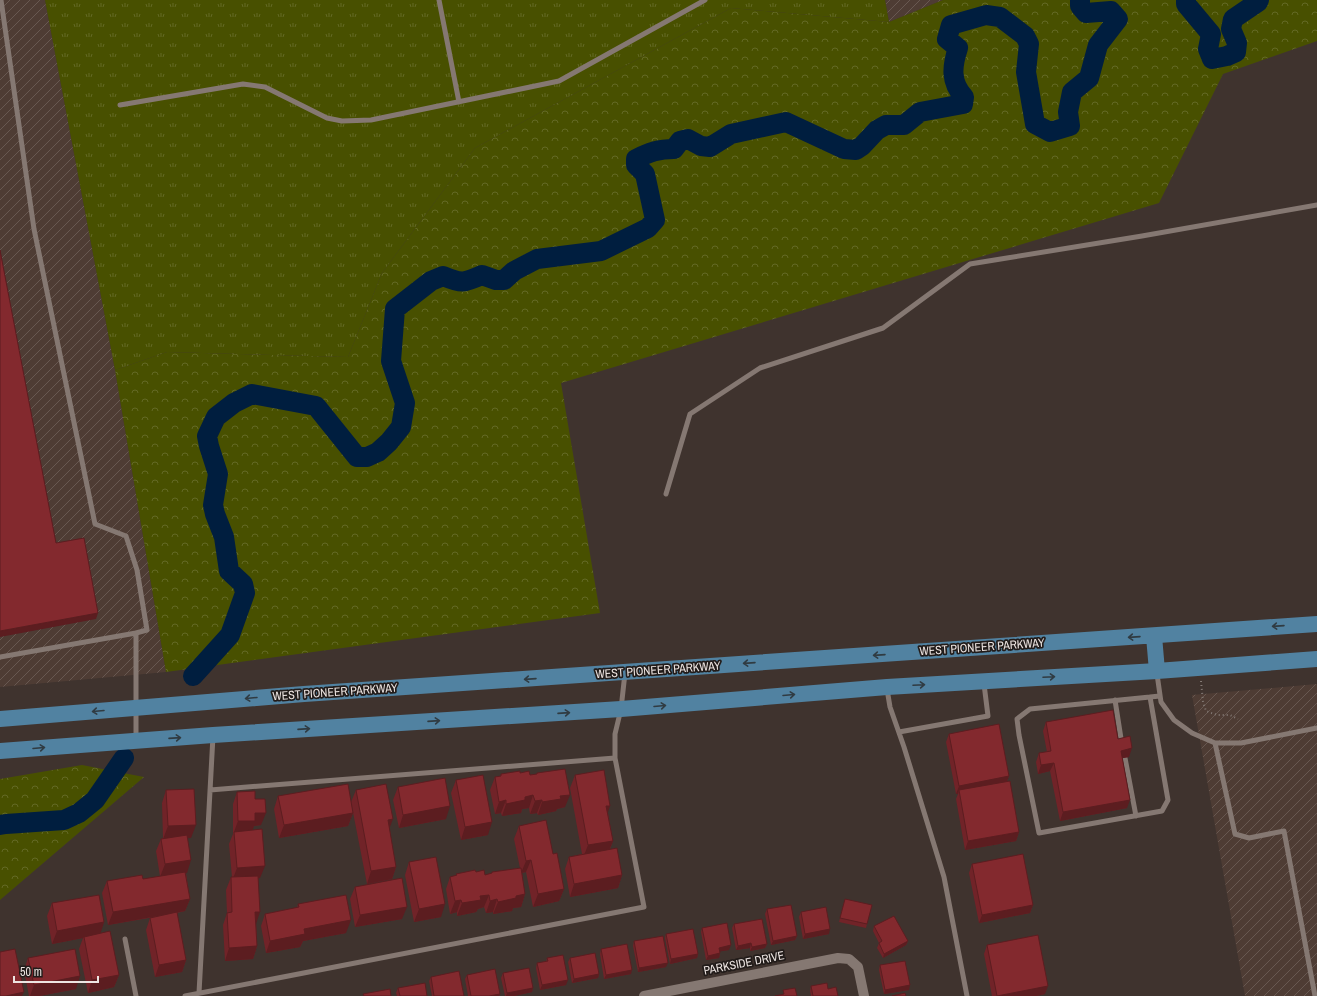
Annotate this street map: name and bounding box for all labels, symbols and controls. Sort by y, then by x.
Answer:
one-way arrow [1272,623,1285,630]
one-way arrow [1128,633,1141,640]
street label: WEST PIONEER PARKWAY [919,635,1046,659]
one-way arrow [873,651,886,658]
street label: WEST PIONEER PARKWAY [595,658,722,682]
one-way arrow [743,660,756,667]
one-way arrow [1042,673,1055,680]
one-way arrow [524,675,537,682]
street label: WEST PIONEER PARKWAY [272,680,399,704]
one-way arrow [912,681,925,688]
one-way arrow [782,691,795,698]
one-way arrow [245,695,258,702]
one-way arrow [653,702,666,710]
one-way arrow [92,707,105,714]
one-way arrow [557,709,570,716]
one-way arrow [427,718,440,725]
one-way arrow [297,726,310,733]
one-way arrow [168,734,181,741]
one-way arrow [32,744,45,752]
street label: PARKSIDE DRIVE [702,947,786,979]
scale bar [14,958,98,984]
text: 50 m [20,964,42,980]

